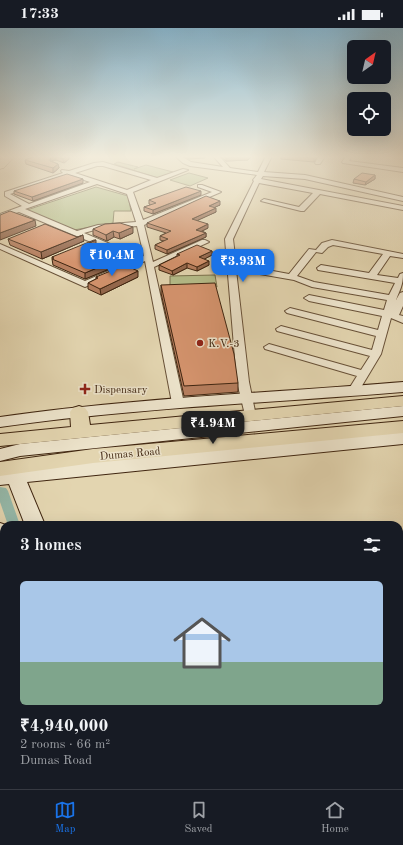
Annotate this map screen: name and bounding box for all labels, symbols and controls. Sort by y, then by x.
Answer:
text: 17:33 [20,7,59,22]
north arrow [347,40,391,84]
map controls [347,40,391,136]
button: locate [347,92,391,136]
pin: ₹10.4M [79,243,145,277]
text: ₹10.4M [89,249,135,262]
pin: ₹3.93M [210,249,276,283]
text: ₹3.93M [220,255,266,268]
marker: K.V.-3 [195,338,205,348]
place label: K.V.-3 [208,339,240,350]
marker: Dispensary [79,383,91,395]
place label: Dispensary [94,385,148,396]
pin: ₹4.94M [180,411,246,445]
text: ₹4.94M [190,417,236,430]
street label: Dumas Road [99,446,161,463]
icon: filters [361,534,383,556]
text: 3 homes [20,537,82,554]
icon: home [166,607,238,679]
text: ₹4,940,000 [20,718,108,735]
text: 2 rooms · 66 m² [20,738,110,751]
text: Dumas Road [20,754,92,767]
tab: Map [54,799,76,837]
tab: Saved [185,799,213,837]
tab: Home [321,799,349,837]

